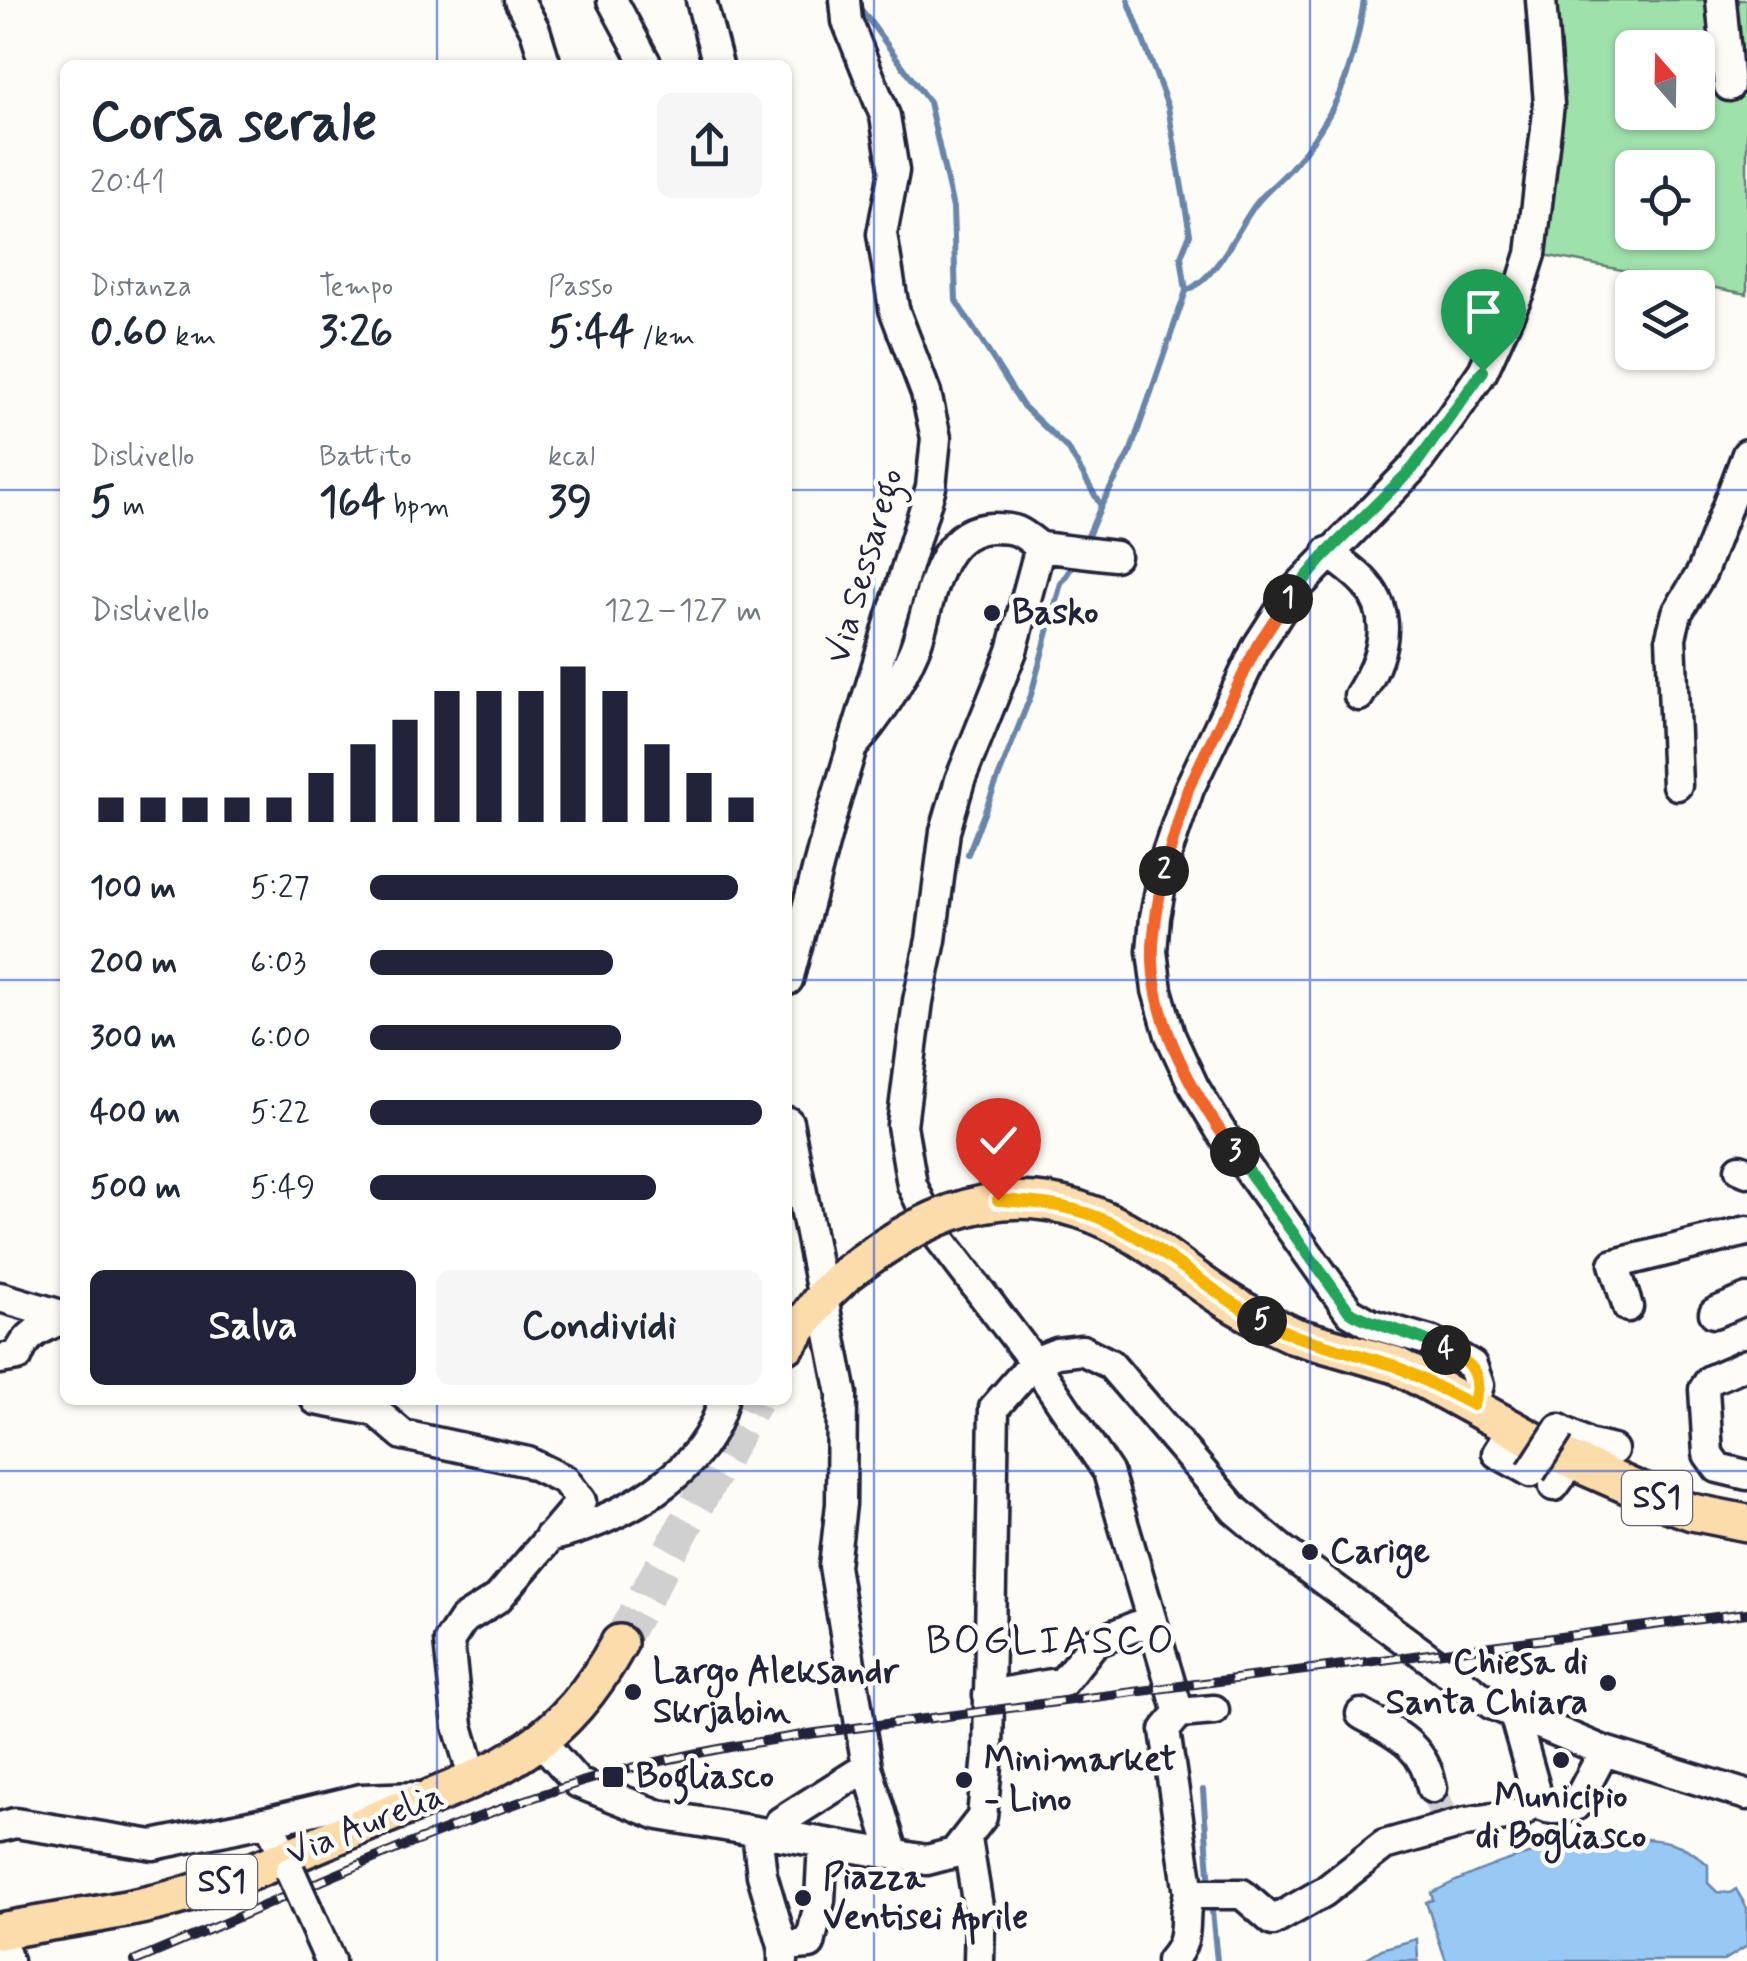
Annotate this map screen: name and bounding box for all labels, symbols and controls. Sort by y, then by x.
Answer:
north arrow [1615,30,1715,130]
map controls [1615,30,1715,370]
text: Corsa serale [90,88,377,160]
button: share [657,93,762,198]
button: locate [1615,150,1715,250]
text: 20:41 [90,162,165,204]
text: Distanza [90,269,192,306]
text: Tempo [319,269,393,306]
text: Passo [548,269,613,306]
pin [1441,269,1526,372]
button: layers [1615,270,1715,370]
icon: arrive [1456,284,1511,339]
text: 0.60 [90,306,168,361]
text: 3:26 [319,306,393,361]
text: 5:44 [548,306,634,361]
text: km [168,319,216,356]
text: /km [634,319,695,356]
text: Dislivello [90,439,195,476]
text: Battito [319,439,412,476]
text: kcal [548,439,595,476]
street label: Via Sessarego [815,463,919,670]
text: 5 [90,476,115,531]
text: 164 [319,476,386,531]
text: 39 [548,476,592,531]
text: m [115,489,145,526]
text: bpm [386,489,450,526]
pin: 1 [1263,574,1313,624]
text: 1 [1282,580,1294,617]
text: Dislivello [90,590,209,632]
text: 122–127 m [604,590,762,632]
place label: Basko [1012,590,1099,636]
marker: Basko [981,602,1003,624]
pin: 2 [1139,846,1189,896]
text: 2 [1157,852,1171,889]
text: 100 m [90,867,176,909]
text: 5:27 [250,867,310,909]
text: 200 m [90,942,177,984]
text: 6:03 [250,942,306,984]
text: 300 m [90,1017,176,1059]
text: 6:00 [250,1017,311,1059]
text: 400 m [90,1092,180,1134]
text: 5:22 [250,1092,310,1134]
pin [956,1098,1041,1201]
icon: check [971,1113,1026,1168]
pin: 3 [1210,1127,1260,1177]
text: 3 [1229,1133,1241,1170]
text: 500 m [90,1167,181,1209]
text: 5:49 [250,1167,315,1209]
button: Salva [90,1270,416,1385]
button: Condividi [436,1270,762,1385]
pin: 5 [1237,1296,1287,1346]
text: 5 [1254,1302,1270,1339]
pin: 4 [1421,1325,1471,1375]
text: 4 [1438,1331,1454,1368]
road number: SS1 [1622,1471,1692,1525]
place label: Carige [1330,1529,1431,1579]
marker: Carige [1299,1541,1321,1563]
district label: BOGLIASCO [926,1616,1176,1668]
place label: Chiesa di Santa Chiara [1386,1640,1588,1726]
place label: Largo Aleksandr Skrjabin [653,1649,899,1735]
marker: Chiesa di Santa Chiara [1597,1672,1619,1694]
marker: Largo Aleksandr Skrjabin [622,1681,644,1703]
place label: Minimarket - Lino [984,1737,1177,1823]
marker: Municipio di Bogliasco [1550,1749,1572,1771]
place label: Bogliasco [636,1754,774,1805]
marker: Bogliasco [600,1764,626,1790]
marker: Minimarket - Lino [953,1769,975,1791]
street label: Via Aurelia [280,1773,450,1877]
place label: Municipio di Bogliasco [1476,1774,1646,1864]
road number: SS1 [187,1855,257,1909]
place label: Piazza Ventisei Aprile [823,1855,1028,1945]
marker: Piazza Ventisei Aprile [792,1887,814,1909]

